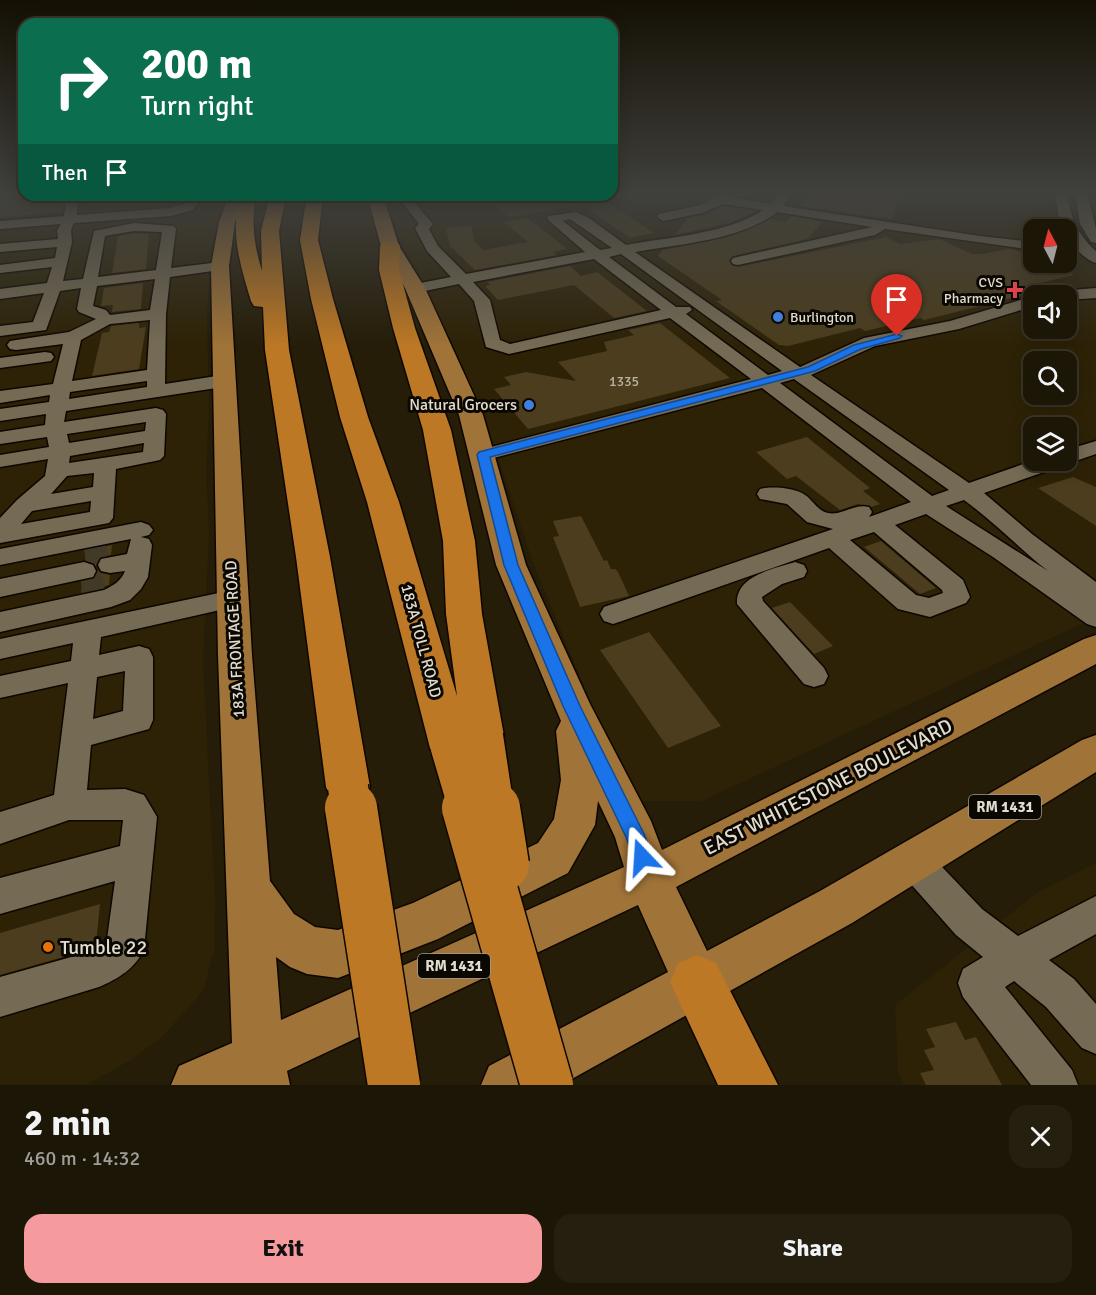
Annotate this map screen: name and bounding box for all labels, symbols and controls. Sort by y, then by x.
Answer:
text: 200 m [141,39,252,90]
icon: right [42,42,120,120]
text: Turn right [141,90,254,123]
icon: arrive [100,156,133,189]
text: Then [42,159,88,186]
north arrow [1023,219,1077,273]
map controls [1023,219,1077,471]
pin [871,274,922,336]
place label: CVS Pharmacy [944,274,1003,307]
icon: arrive [880,283,913,316]
marker: CVS Pharmacy [1008,283,1022,297]
button: sound [1023,285,1077,339]
place label: Burlington [790,309,854,326]
marker: Burlington [771,310,785,324]
button: search [1023,351,1077,405]
house number: 1335 [609,373,639,390]
place label: Natural Grocers [409,395,517,415]
marker: Natural Grocers [522,398,536,412]
button: layers [1023,417,1077,471]
street label: 183A FRONTAGE ROAD [221,560,249,718]
street label: 183A TOLL ROAD [396,582,446,700]
street label: EAST WHITESTONE BOULEVARD [699,713,957,861]
road number: RM 1431 [969,795,1041,819]
position arrow [610,825,674,889]
place label: Tumble 22 [60,935,147,960]
marker: Tumble 22 [41,940,55,954]
road number: RM 1431 [418,954,490,978]
text: 2 min [24,1101,111,1146]
button: close [1009,1105,1072,1168]
text: 460 m · 14:32 [24,1146,140,1171]
button: Exit [24,1214,542,1283]
button: Share [554,1214,1072,1283]

